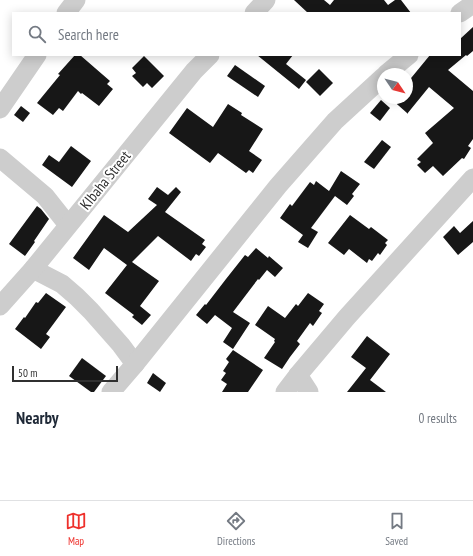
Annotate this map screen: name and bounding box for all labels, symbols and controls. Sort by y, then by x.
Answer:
search box [12,12,461,56]
icon: search [26,23,48,45]
text: Search here [58,25,119,44]
north arrow [377,68,413,104]
street label: KIbaha Street [76,147,134,213]
scale bar [12,364,118,383]
text: 50 m [18,366,37,380]
text: Nearby [16,407,59,429]
text: 0 results [418,410,457,427]
tab: Map [65,510,87,548]
tab: Directions [217,510,255,548]
tab: Saved [385,510,408,548]

